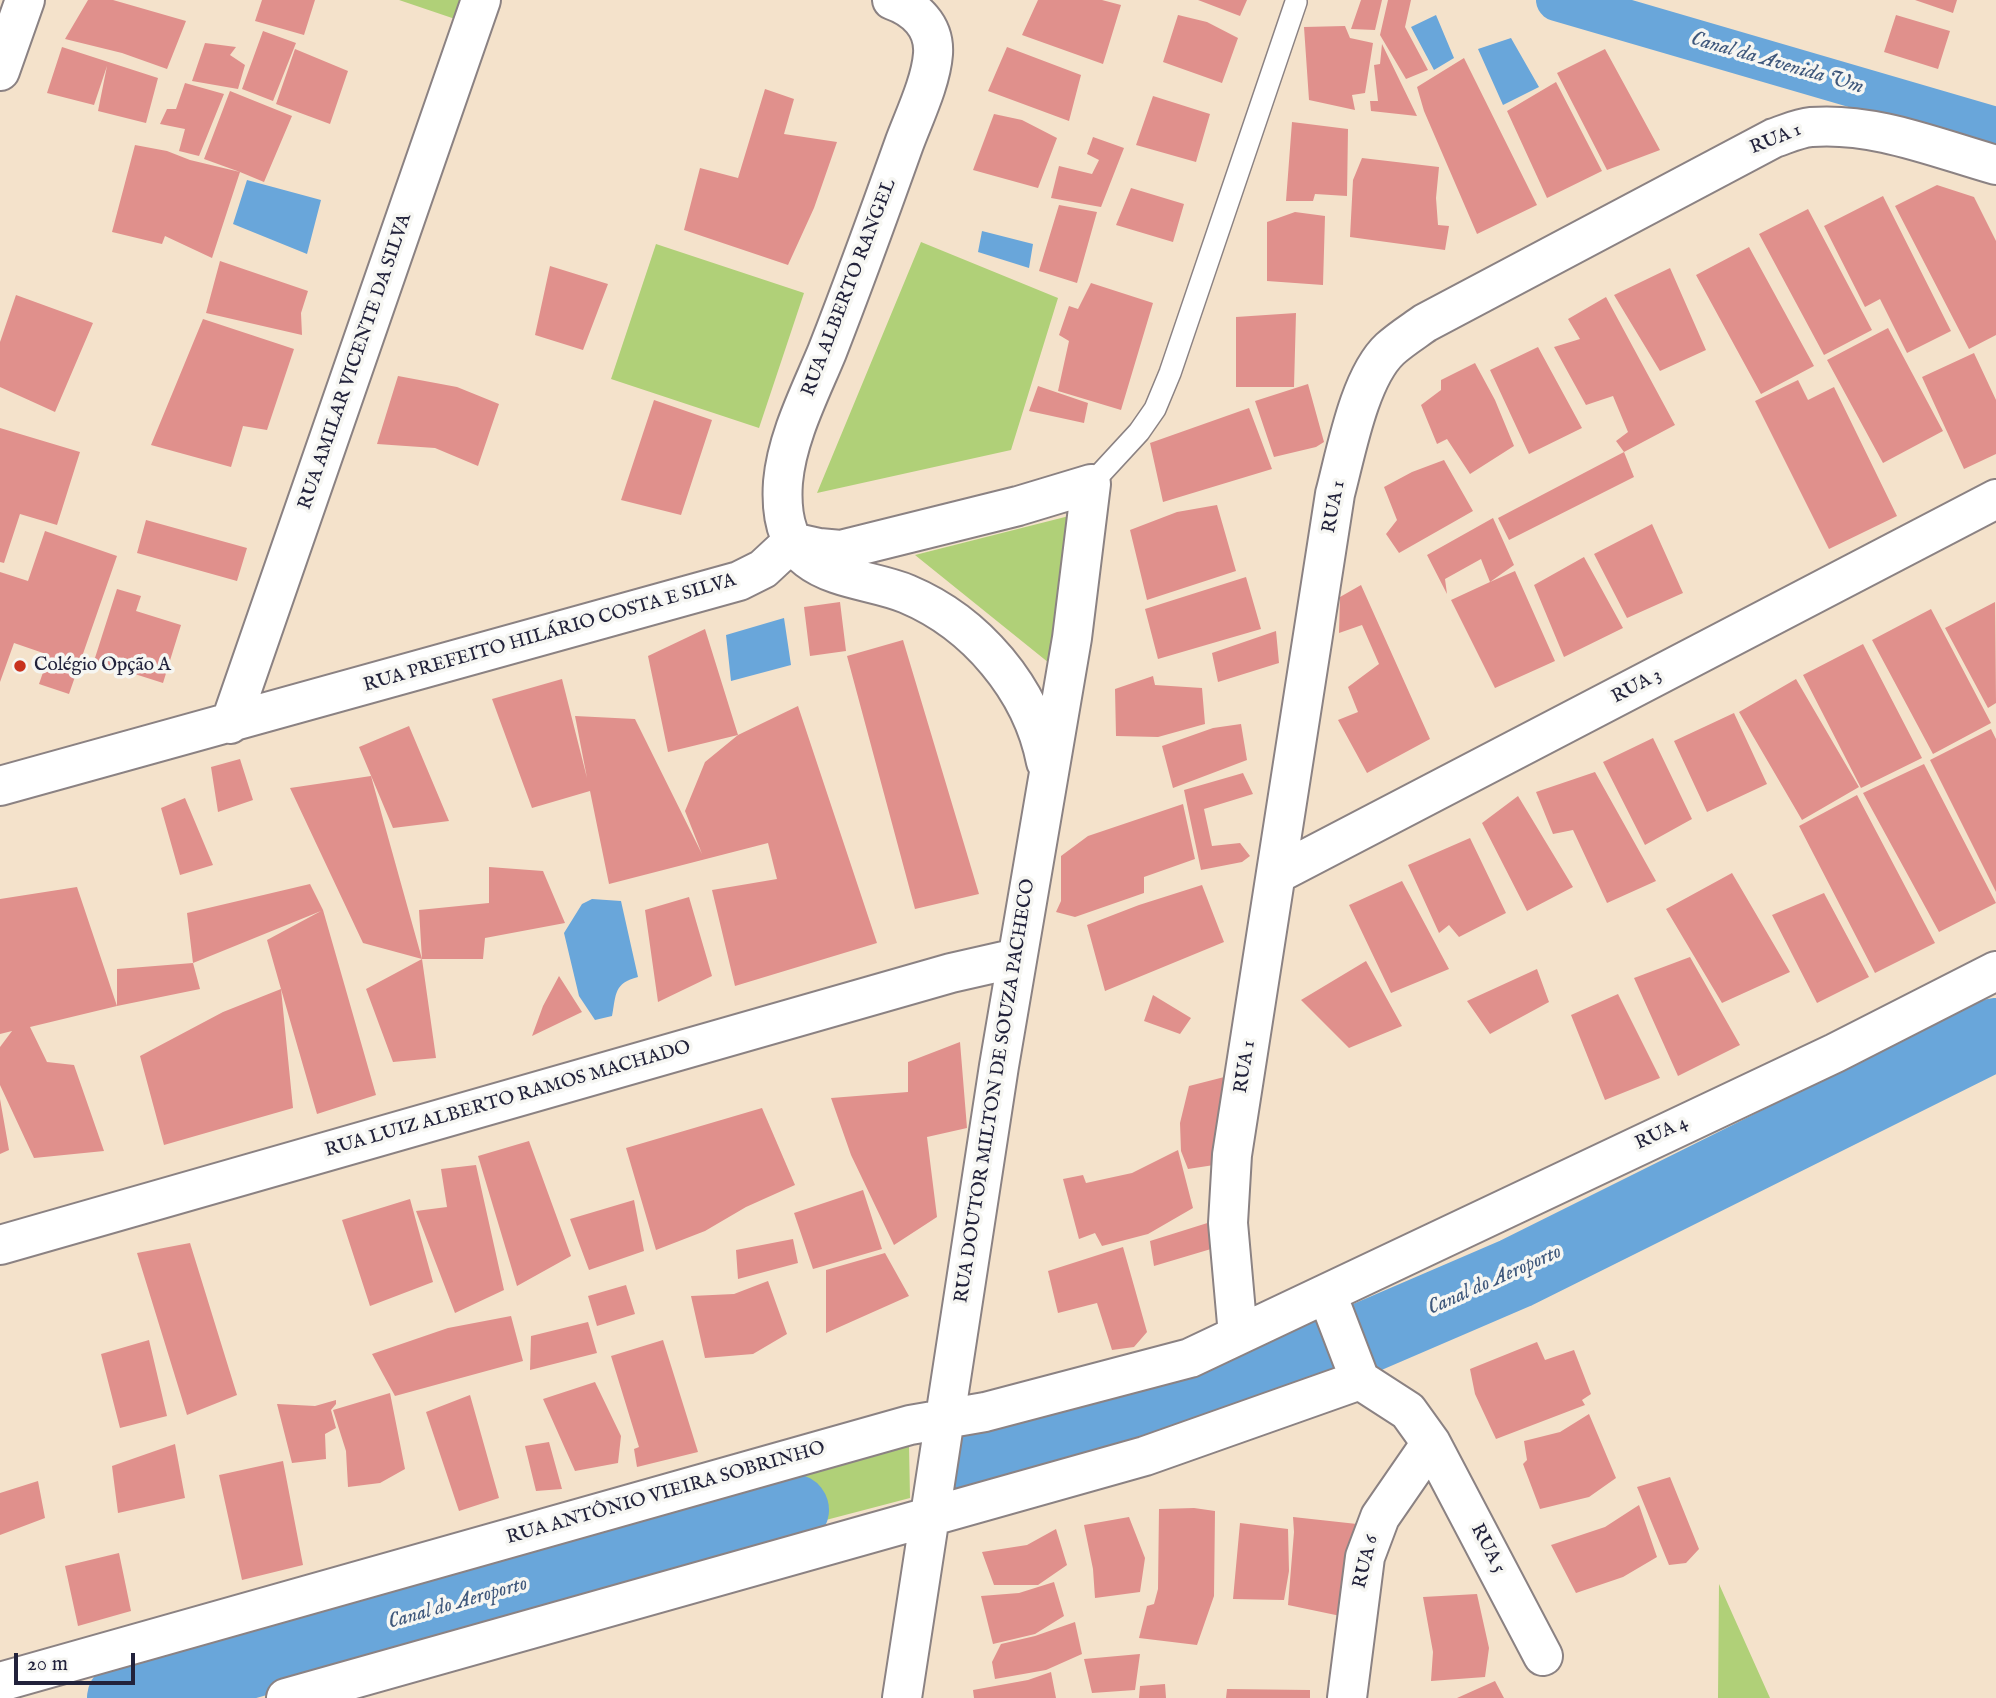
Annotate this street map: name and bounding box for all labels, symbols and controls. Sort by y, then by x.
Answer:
water label: Canal da Avenida Um [1688,27,1866,101]
street label: RUA 1 [1747,119,1805,161]
street label: RUA ALBERTO RANGEL [798,176,902,400]
street label: RUA AMILAR VICENTE DA SILVA [295,211,417,513]
street label: RUA 1 [1319,479,1351,535]
street label: RUA PREFEITO HILÁRIO COSTA E SILVA [361,570,739,698]
place label: Colégio Opção A [34,655,171,677]
marker: Colégio Opção A [12,658,28,674]
street label: RUA 3 [1608,664,1666,710]
street label: RUA DOUTOR MILTON DE SOUZA PACHECO [951,877,1041,1305]
street label: RUA LUIZ ALBERTO RAMOS MACHADO [323,1037,693,1163]
street label: RUA 1 [1231,1039,1261,1095]
street label: RUA 4 [1632,1112,1692,1156]
water label: Canal do Aeroporto [1424,1240,1566,1322]
street label: RUA ANTÔNIO VIEIRA SOBRINHO [504,1437,828,1551]
street label: RUA 5 [1465,1520,1509,1578]
street label: RUA 6 [1349,1533,1385,1591]
water label: Canal do Aeroporto [385,1572,531,1636]
scale bar [18,1638,138,1682]
text: 20 m [27,1651,68,1678]

